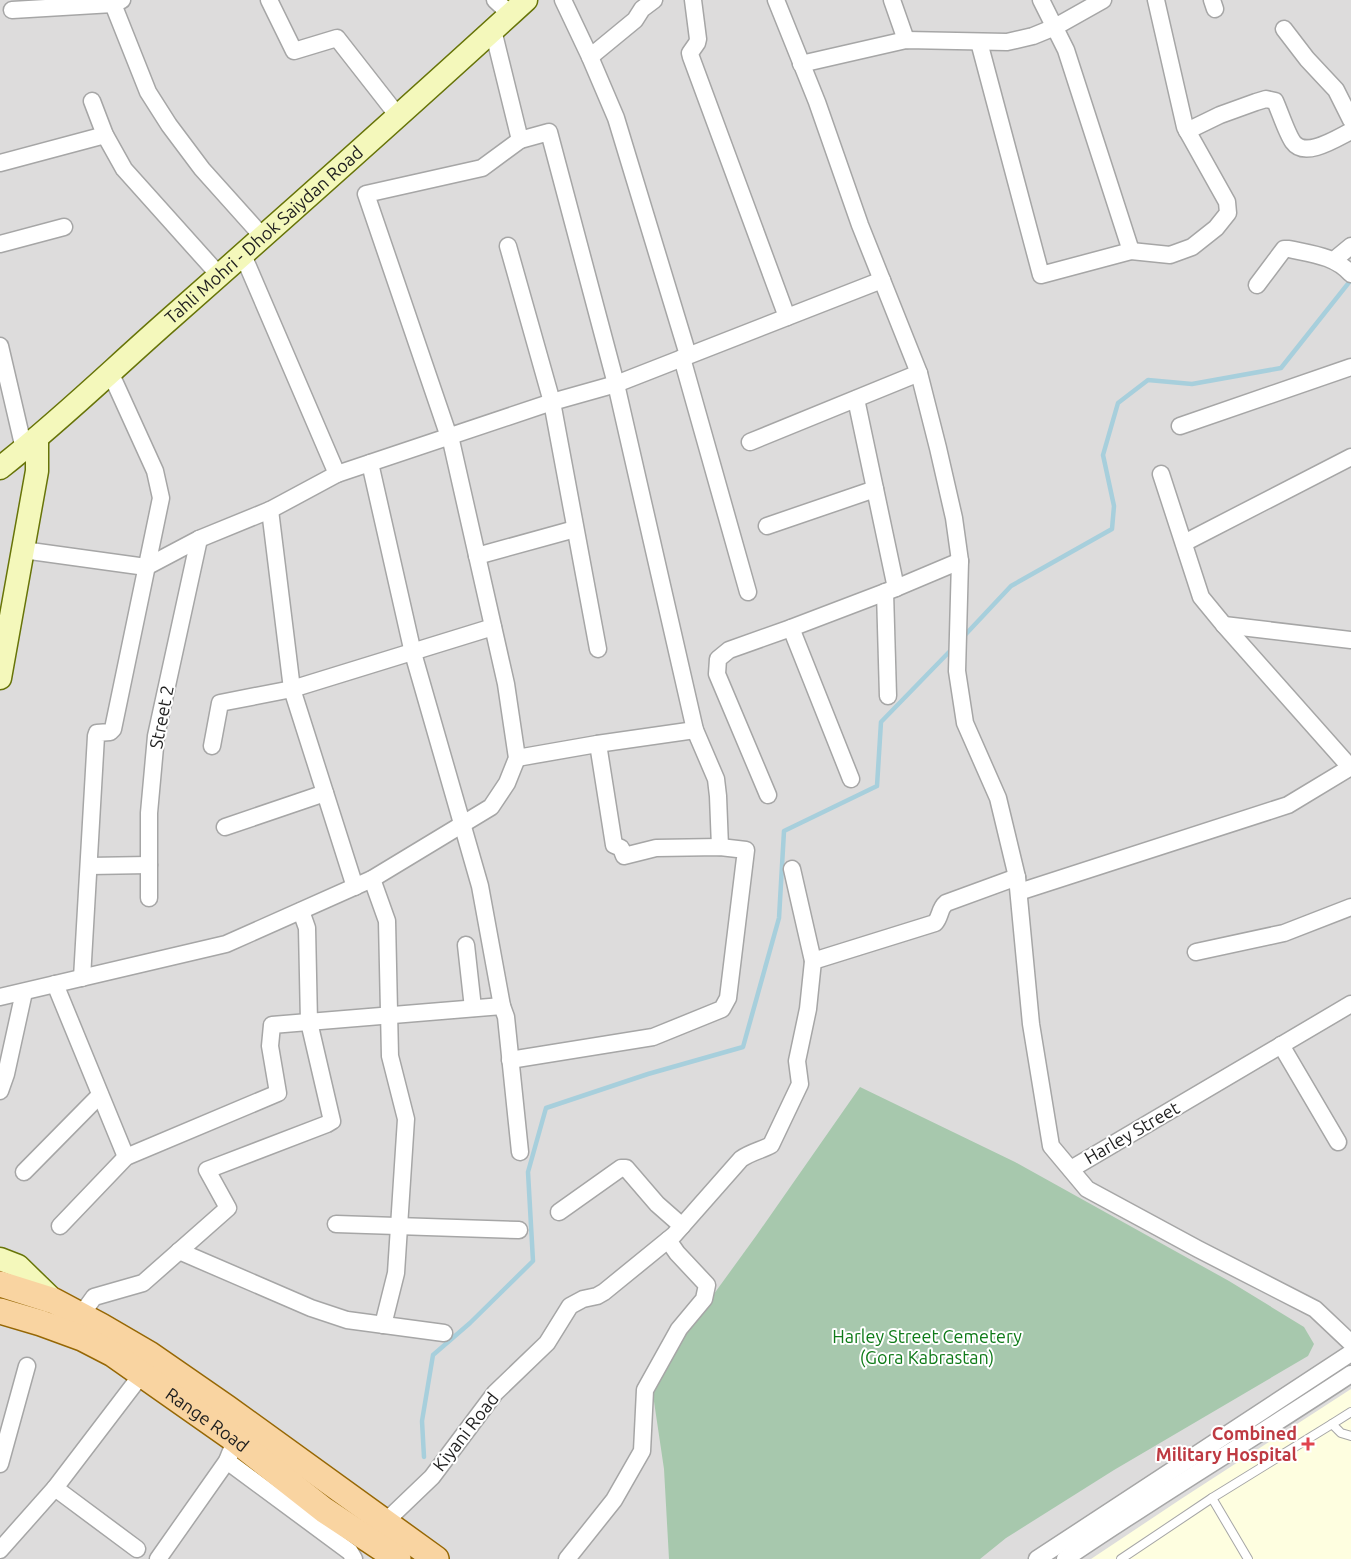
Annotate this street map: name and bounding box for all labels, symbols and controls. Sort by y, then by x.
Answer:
street label: Tahli Mohri - Dhok Saiydan Road [161,142,366,328]
street label: Street 2 [145,683,177,750]
street label: Harley Street [1080,1097,1183,1167]
park label: Harley Street Cemetery (Gora Kabrastan) [832,1326,1022,1368]
street label: Range Road [162,1383,253,1455]
street label: Kiyani Road [428,1388,502,1475]
place label: Combined Military Hospital [1156,1423,1298,1464]
marker: Combined Military Hospital [1301,1437,1315,1451]

